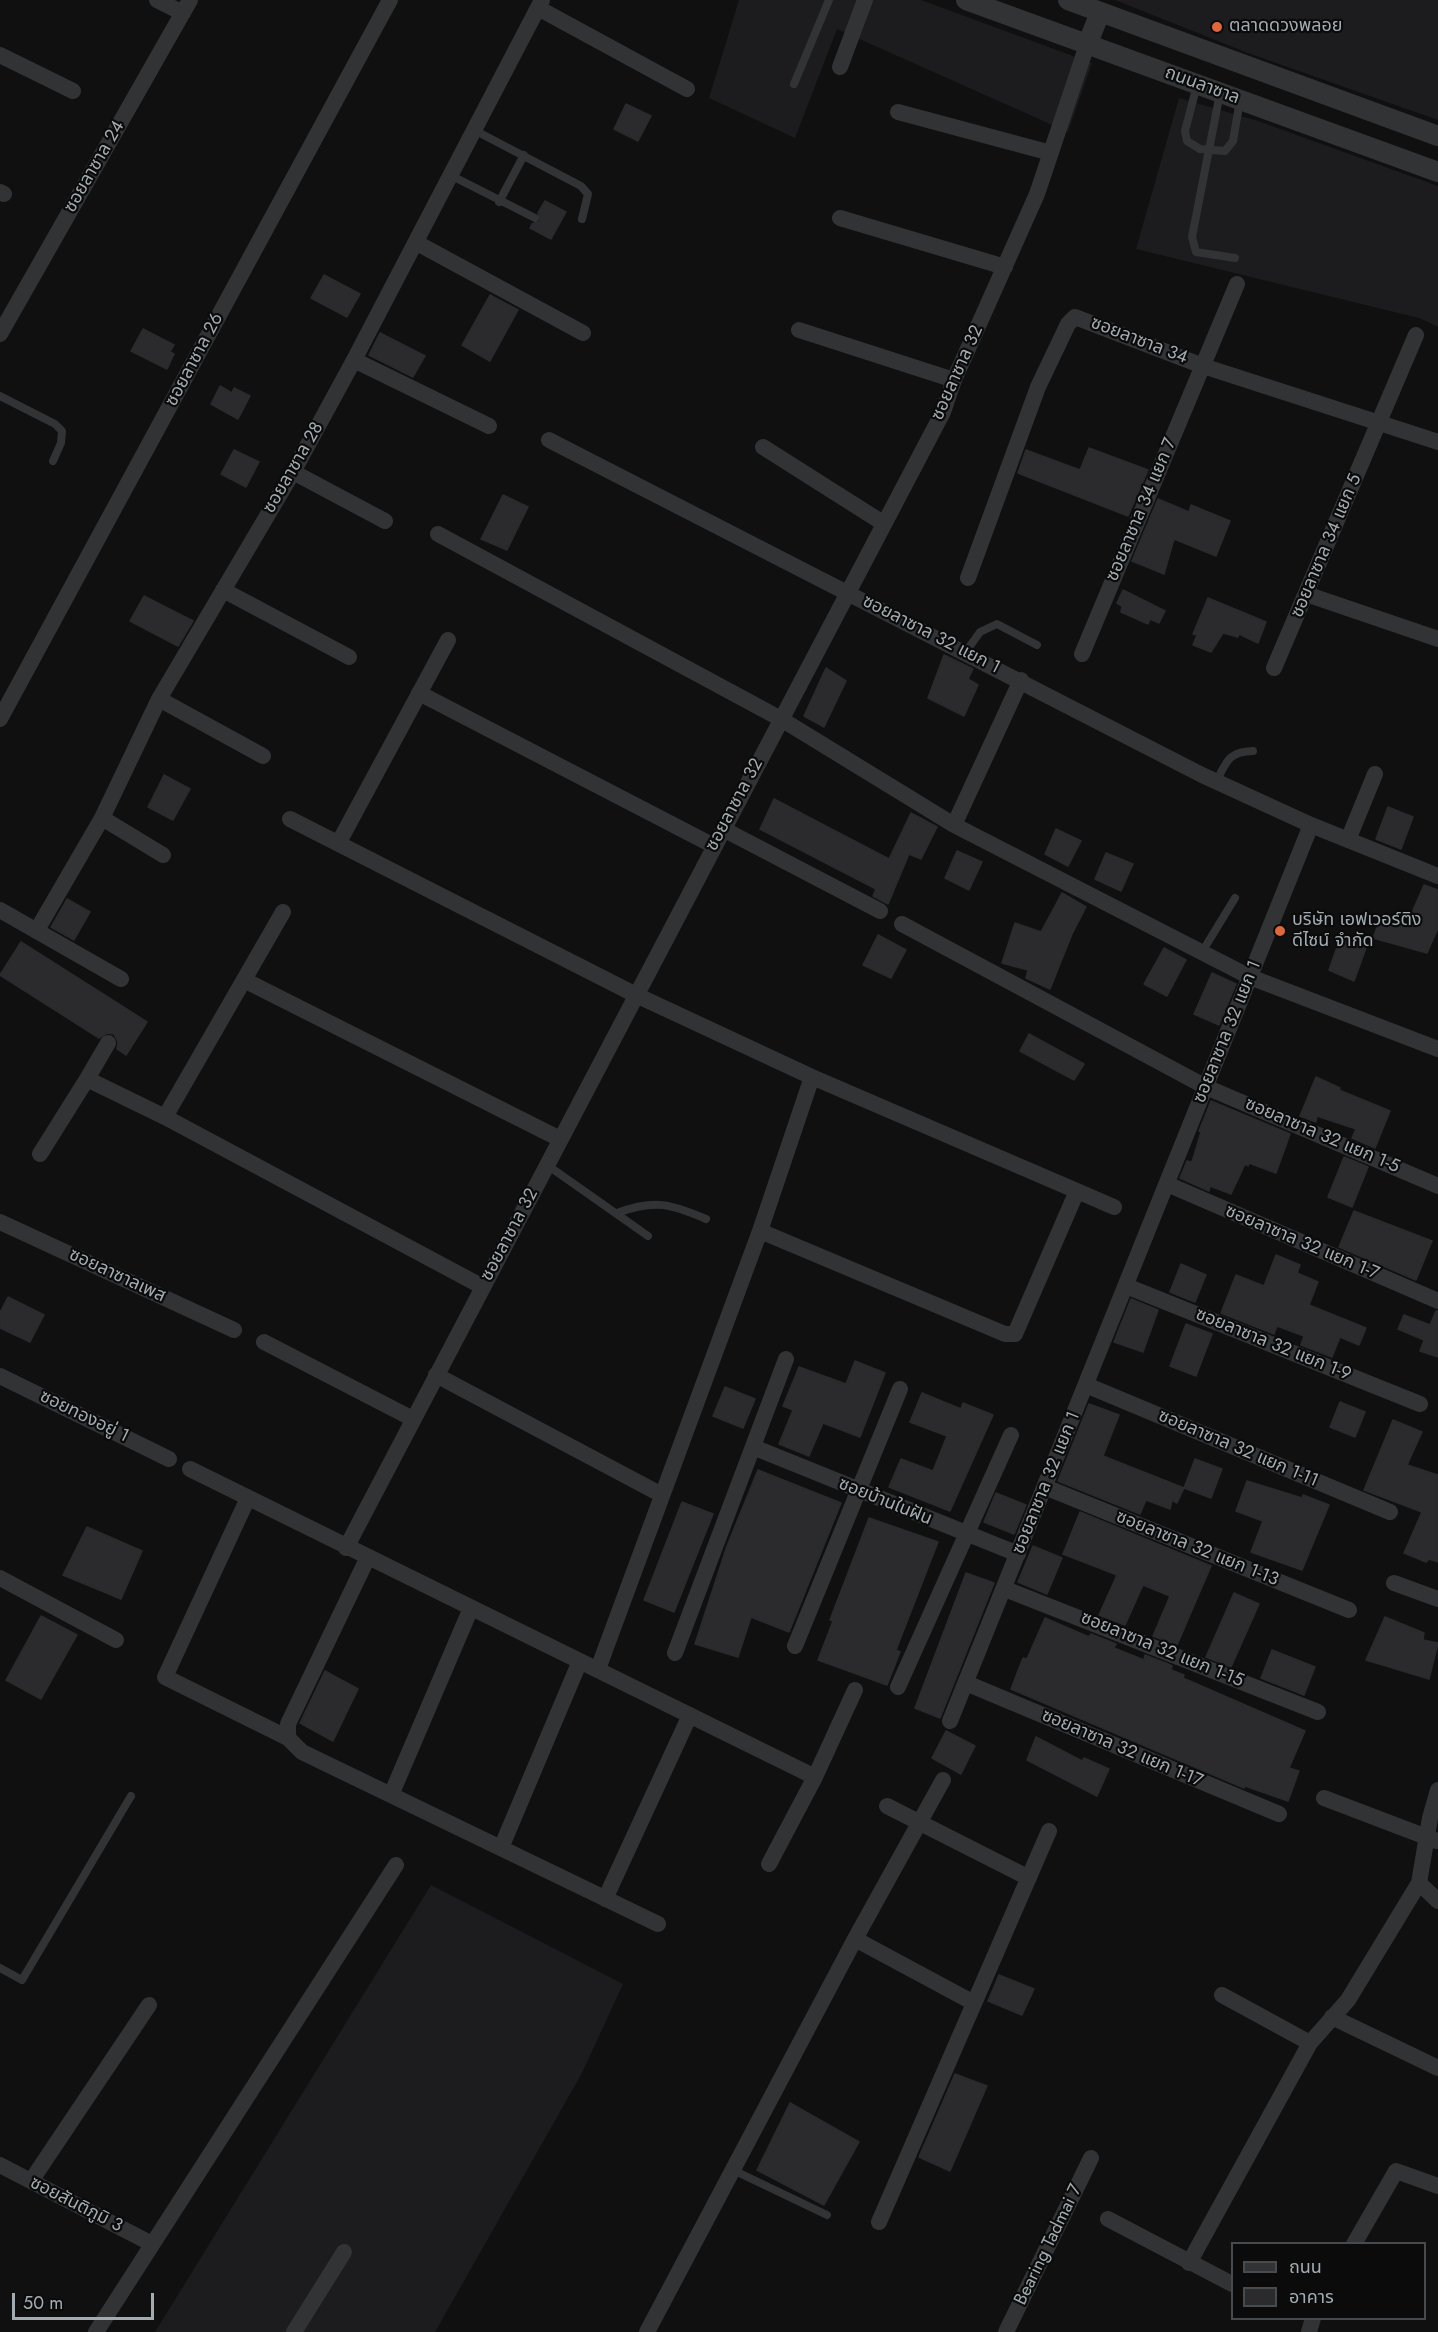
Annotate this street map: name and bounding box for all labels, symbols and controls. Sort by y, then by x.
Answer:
place label: ตลาดดวงพลอย [1229,16,1343,38]
marker: ตลาดดวงพลอย [1210,20,1224,34]
street label: ถนนลาซาล [1162,62,1242,110]
street label: ซอยลาซาล 24 [60,117,130,217]
street label: ซอยลาซาล 26 [161,310,229,410]
street label: ซอยลาซาล 34 [1088,313,1190,369]
street label: ซอยลาซาล 32 [927,322,989,424]
street label: ซอยลาซาล 28 [259,419,329,517]
street label: ซอยลาซาล 34 แยก 7 [1102,435,1182,585]
street label: ซอยลาซาล 34 แยก 5 [1287,471,1367,621]
street label: ซอยลาซาล 32 แยก 1 [858,591,1004,679]
street label: ซอยลาซาล 32 [702,755,768,855]
place label: บริษัท เอฟเวอร์ติง ดีไซน์ จำกัด [1292,910,1421,952]
marker: บริษัท เอฟเวอร์ติง ดีไซน์ จำกัด [1273,924,1287,938]
street label: ซอยลาซาล 32 แยก 1 [1190,958,1266,1106]
street label: ซอยลาซาล 32 แยก 1-5 [1242,1094,1402,1178]
street label: ซอยลาซาล 32 [477,1185,543,1285]
street label: ซอยลาซาล 32 แยก 1-7 [1222,1201,1382,1285]
street label: ซอยลาซาลเพส [65,1244,169,1308]
street label: ซอยลาซาล 32 แยก 1-9 [1192,1304,1354,1386]
street label: ซอยทองอยู่ 1 [36,1386,132,1448]
street label: ซอยลาซาล 32 แยก 1-11 [1155,1406,1321,1492]
street label: ซอยลาซาล 32 แยก 1 [1009,1409,1085,1557]
street label: ซอยบ้านในฝัน [835,1473,935,1531]
street label: ซอยลาซาล 32 แยก 1-13 [1113,1506,1281,1592]
street label: ซอยลาซาล 32 แยก 1-15 [1077,1607,1247,1693]
street label: ซอยลาซาล 32 แยก 1-17 [1038,1705,1206,1793]
street label: ซอยสันติภูมิ 3 [26,2172,126,2238]
street label: Bearing Tadmai 7 [1010,2181,1088,2309]
legend [1231,2242,1426,2320]
text: ถนน [1289,2254,1322,2280]
scale bar [15,2281,158,2319]
text: อาคาร [1289,2284,1334,2310]
text: 50 m [23,2290,63,2316]

